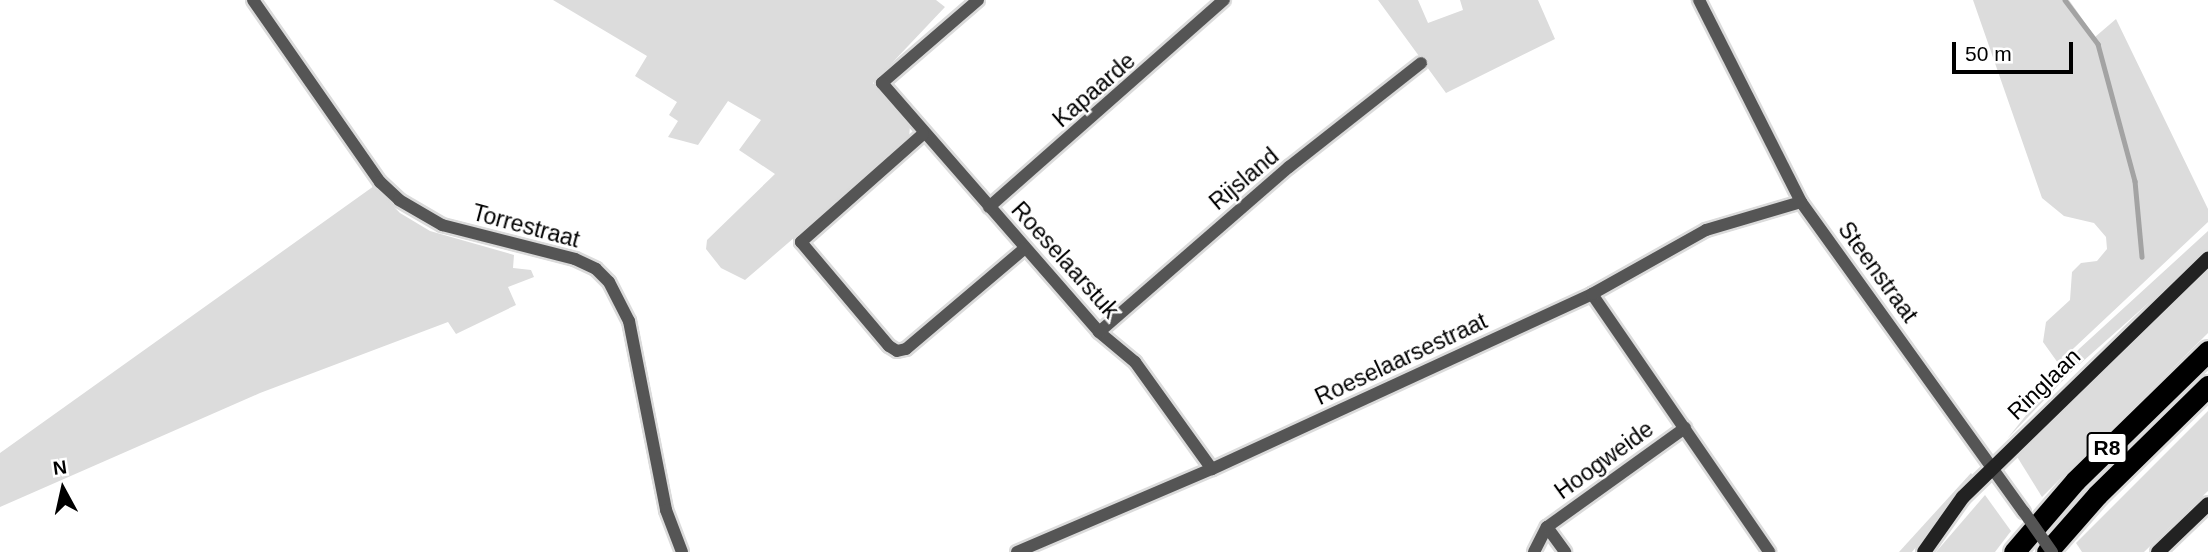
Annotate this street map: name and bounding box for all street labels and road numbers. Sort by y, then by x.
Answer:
street label: Kapaarde [1047,47,1141,133]
street label: Rijsland [1204,142,1284,216]
street label: Roeselaarstuk [1006,196,1124,324]
street label: Torrestraat [469,198,583,254]
street label: Steenstraat [1832,216,1924,328]
street label: Roeselaarsestraat [1311,307,1491,411]
street label: Ringlaan [2002,343,2086,425]
street label: Hoogweide [1549,415,1659,505]
road number: R8 [2086,430,2128,466]

